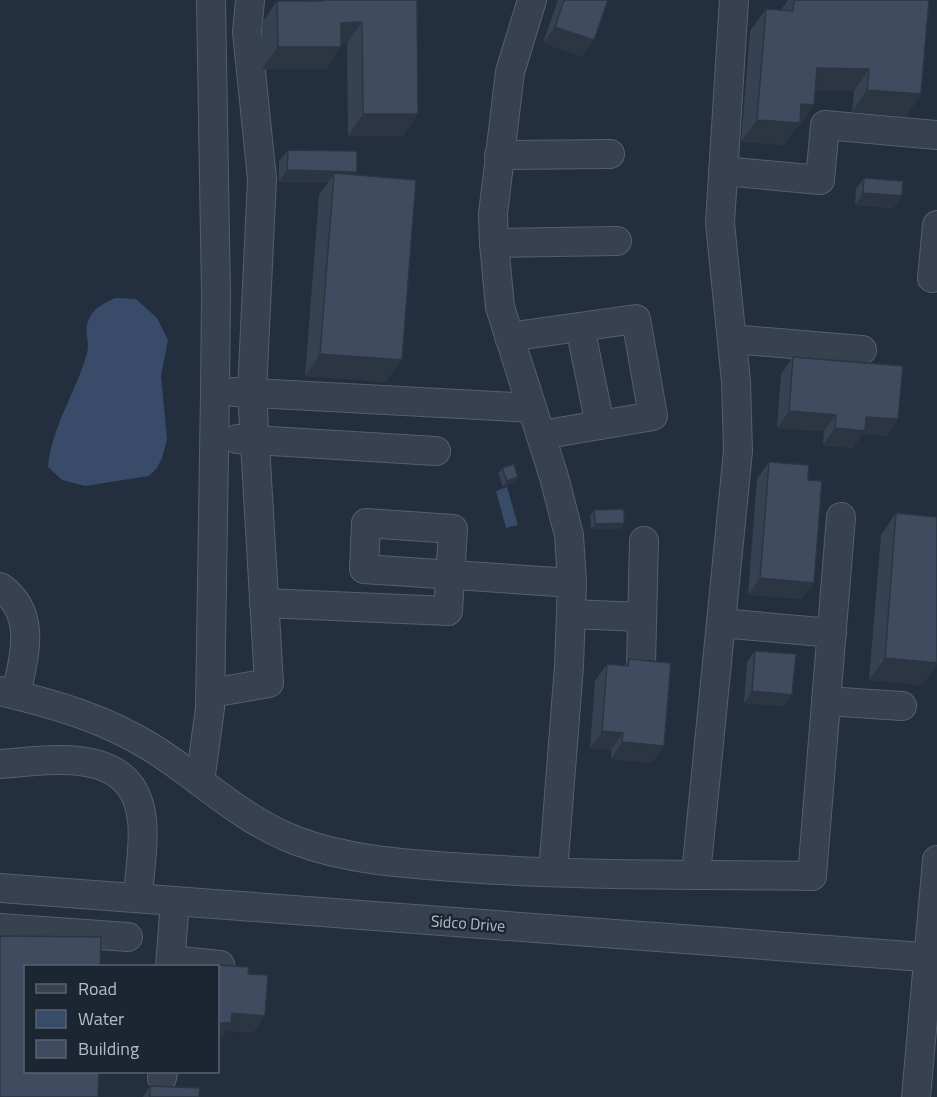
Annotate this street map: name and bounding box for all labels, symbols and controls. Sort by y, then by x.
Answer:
street label: Sidco Drive [430,908,506,938]
legend [24,965,219,1073]
text: Road [78,975,117,1002]
text: Water [78,1005,124,1032]
text: Building [78,1035,139,1062]

